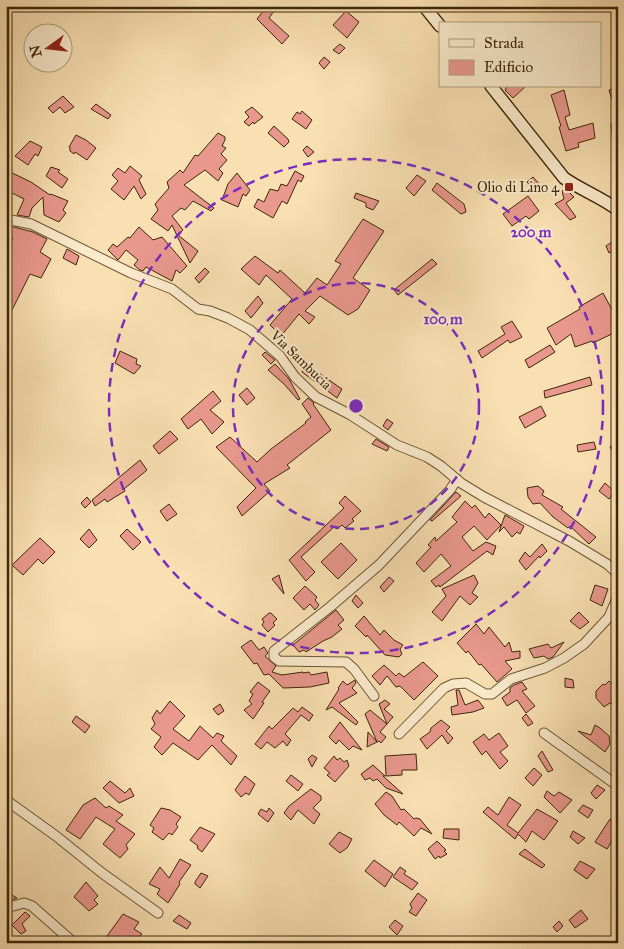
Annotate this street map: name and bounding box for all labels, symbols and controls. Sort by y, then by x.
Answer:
north arrow [22,22,72,72]
legend [439,22,602,88]
text: Strada [484,34,524,52]
text: N [26,43,46,59]
text: Edificio [484,58,533,76]
place label: Olio di Lino 4 [477,179,560,196]
marker: Olio di Lino 4 [563,181,575,193]
text: 200 m [511,223,552,241]
text: 100 m [423,310,463,328]
street label: Via Sambucia [266,326,335,393]
centre of rings [347,397,365,415]

